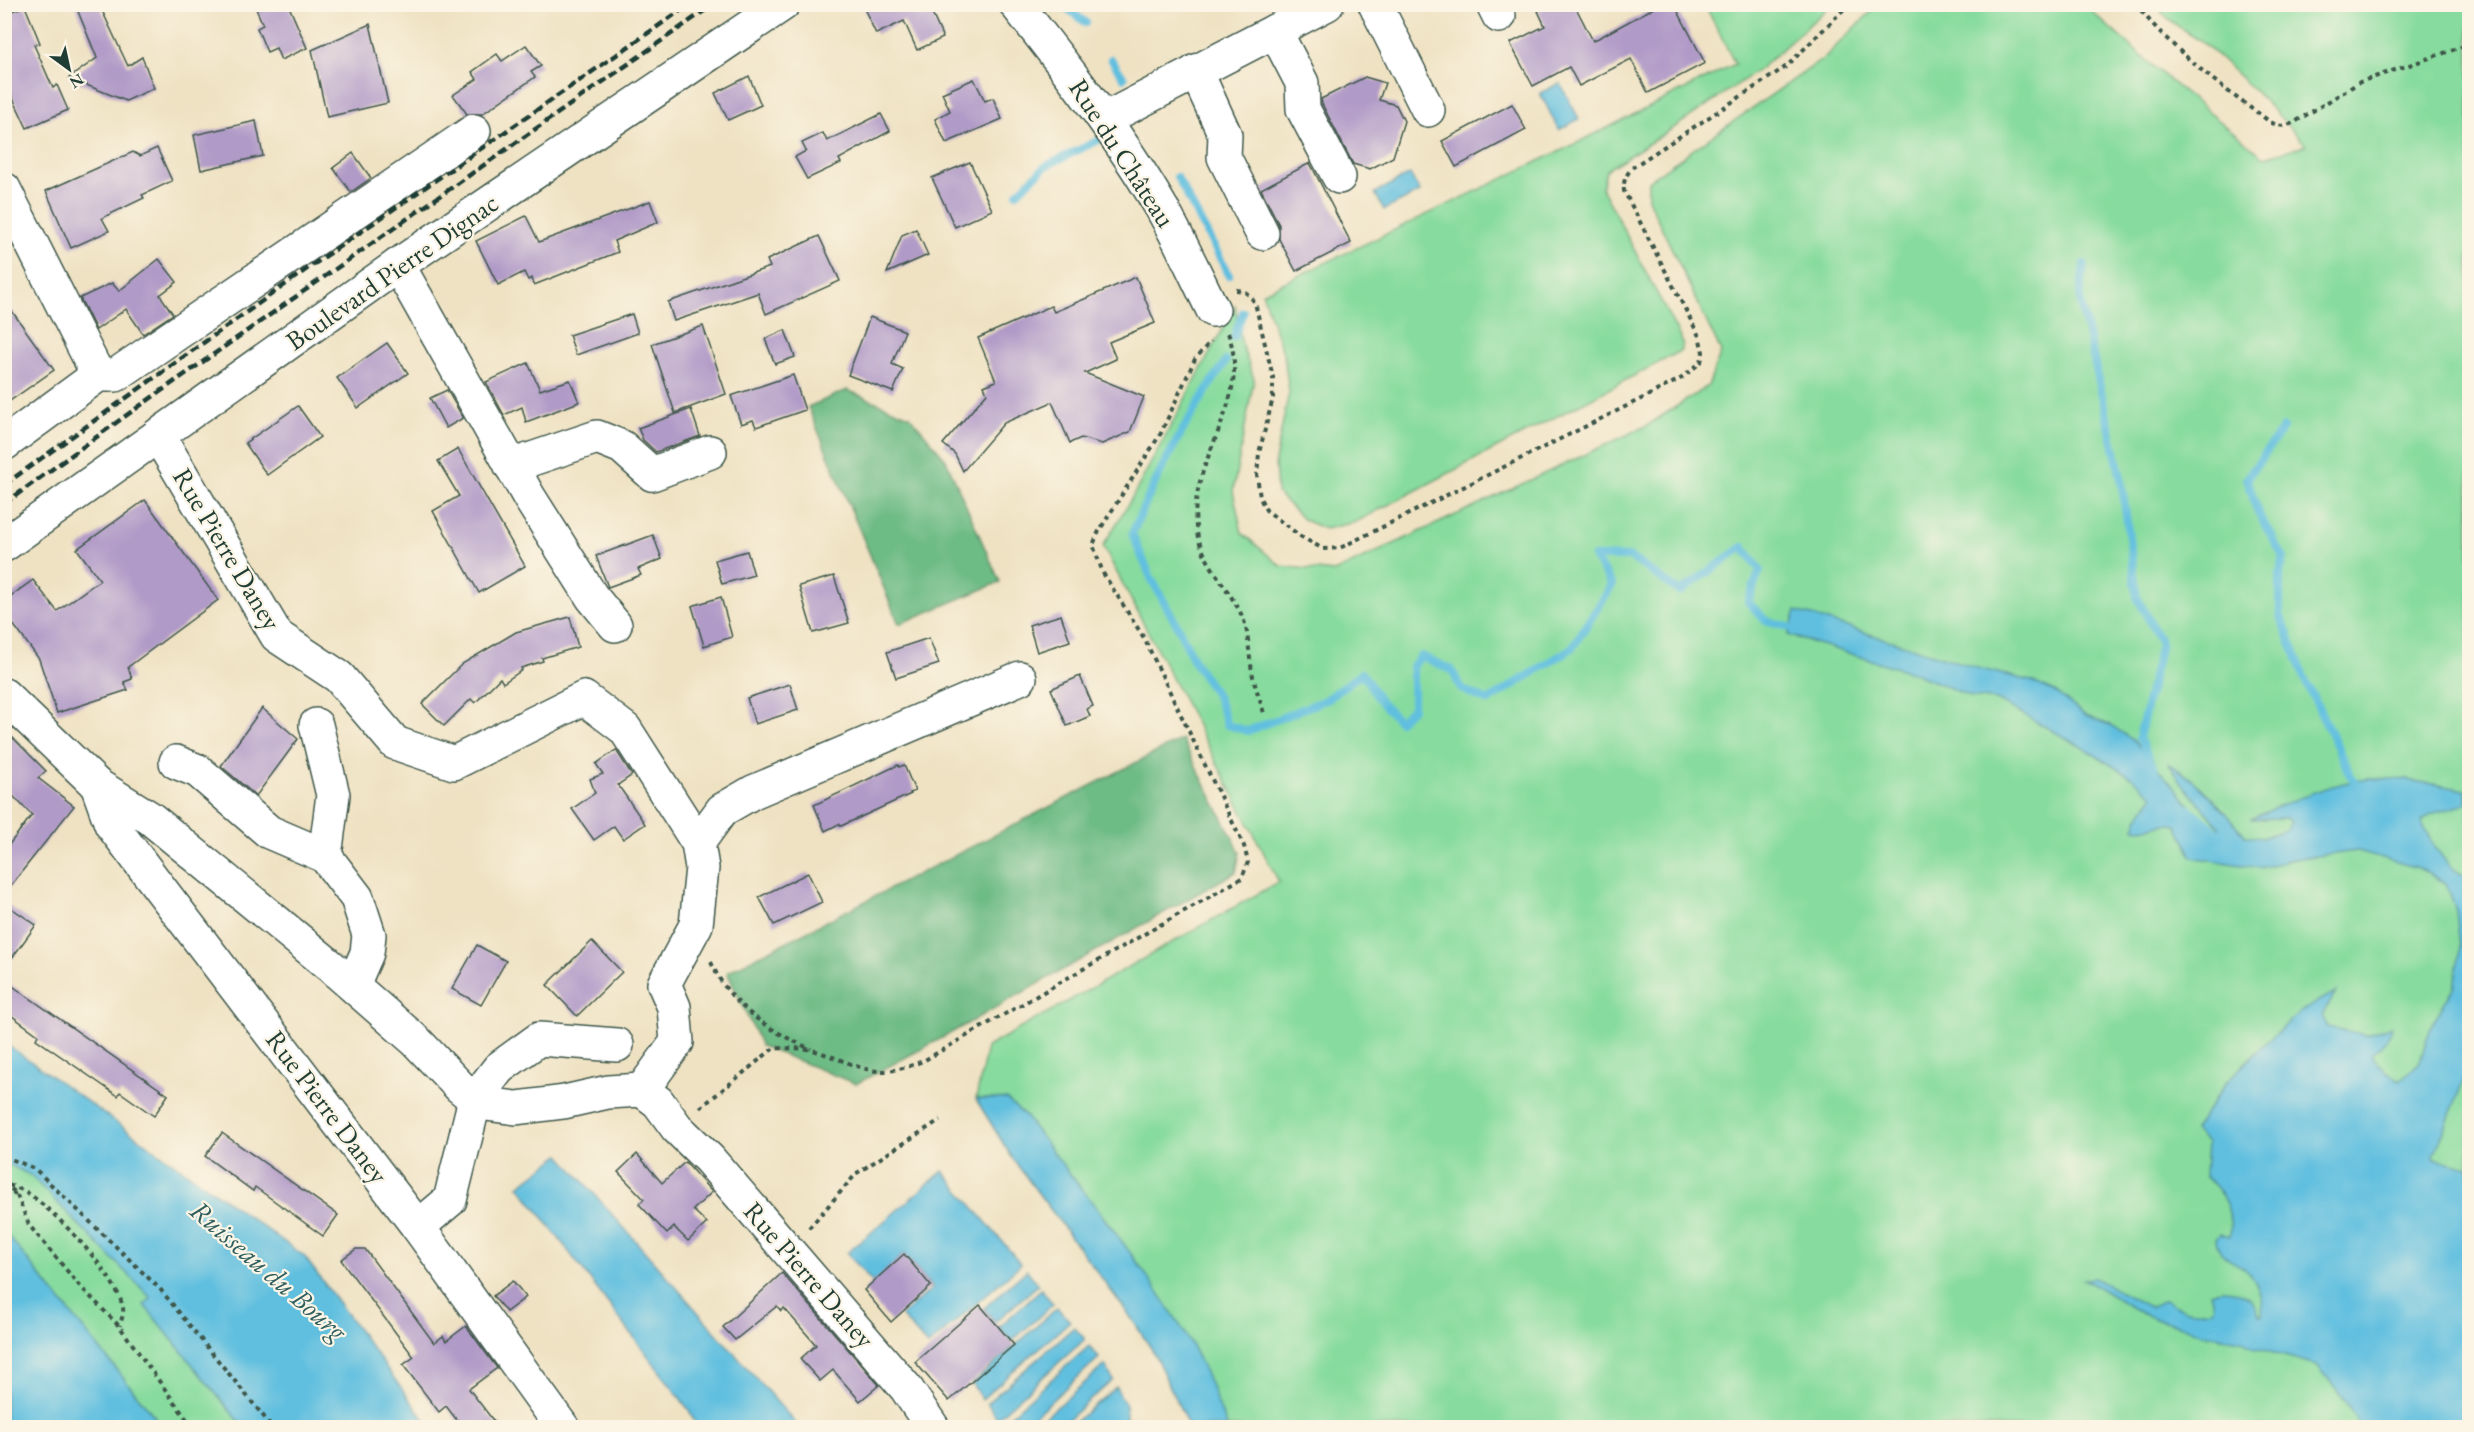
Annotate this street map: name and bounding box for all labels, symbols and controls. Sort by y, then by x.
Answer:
north arrow [39,39,99,99]
text: N [66,69,88,94]
street label: Rue du Château [1061,72,1184,234]
street label: Boulevard Pierre Dignac [279,185,505,358]
street label: Rue Pierre Daney [165,461,290,636]
street label: Rue Pierre Daney [258,1023,397,1191]
water label: Ruisseau du Bourg [183,1192,356,1349]
street label: Rue Pierre Daney [736,1194,883,1355]

